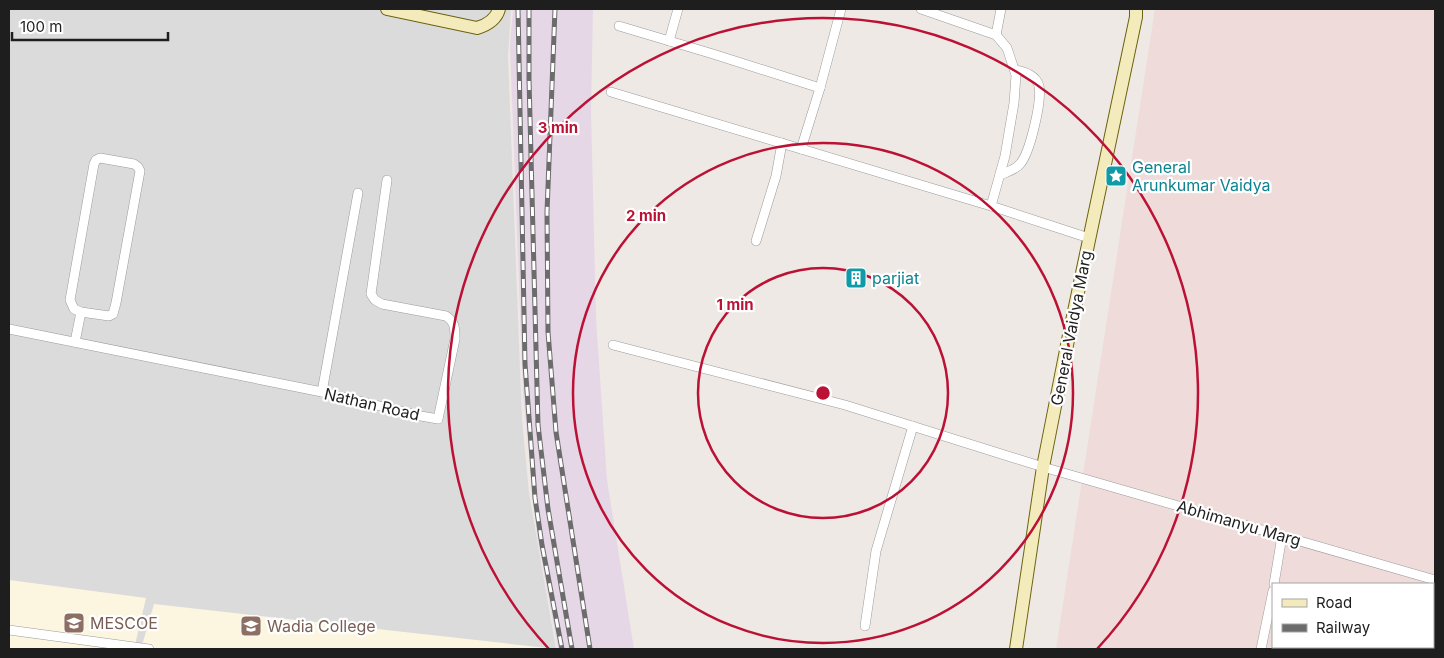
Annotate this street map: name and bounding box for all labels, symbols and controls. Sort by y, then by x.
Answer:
scale bar [12,10,169,42]
text: 100 m [20,17,62,36]
text: 3 min [538,118,578,137]
place label: General Arunkumar Vaidya [1132,157,1271,195]
place icon: General Arunkumar Vaidya [1104,164,1128,188]
text: 2 min [626,206,666,225]
street label: General Vaidya Marg [1046,249,1096,407]
building icon: parjiat [844,266,868,290]
place label: parjiat [872,268,919,288]
text: 1 min [716,295,754,314]
street label: Nathan Road [322,383,422,425]
centre of rings [814,384,832,402]
street label: Abhimanyu Marg [1175,496,1303,550]
legend [1272,583,1434,648]
text: Road [1316,593,1352,612]
school or university icon: MESCOE [62,611,86,635]
place label: MESCOE [90,613,158,633]
school or university icon: Wadia College [239,614,263,638]
place label: Wadia College [267,616,376,636]
text: Railway [1316,618,1371,637]

